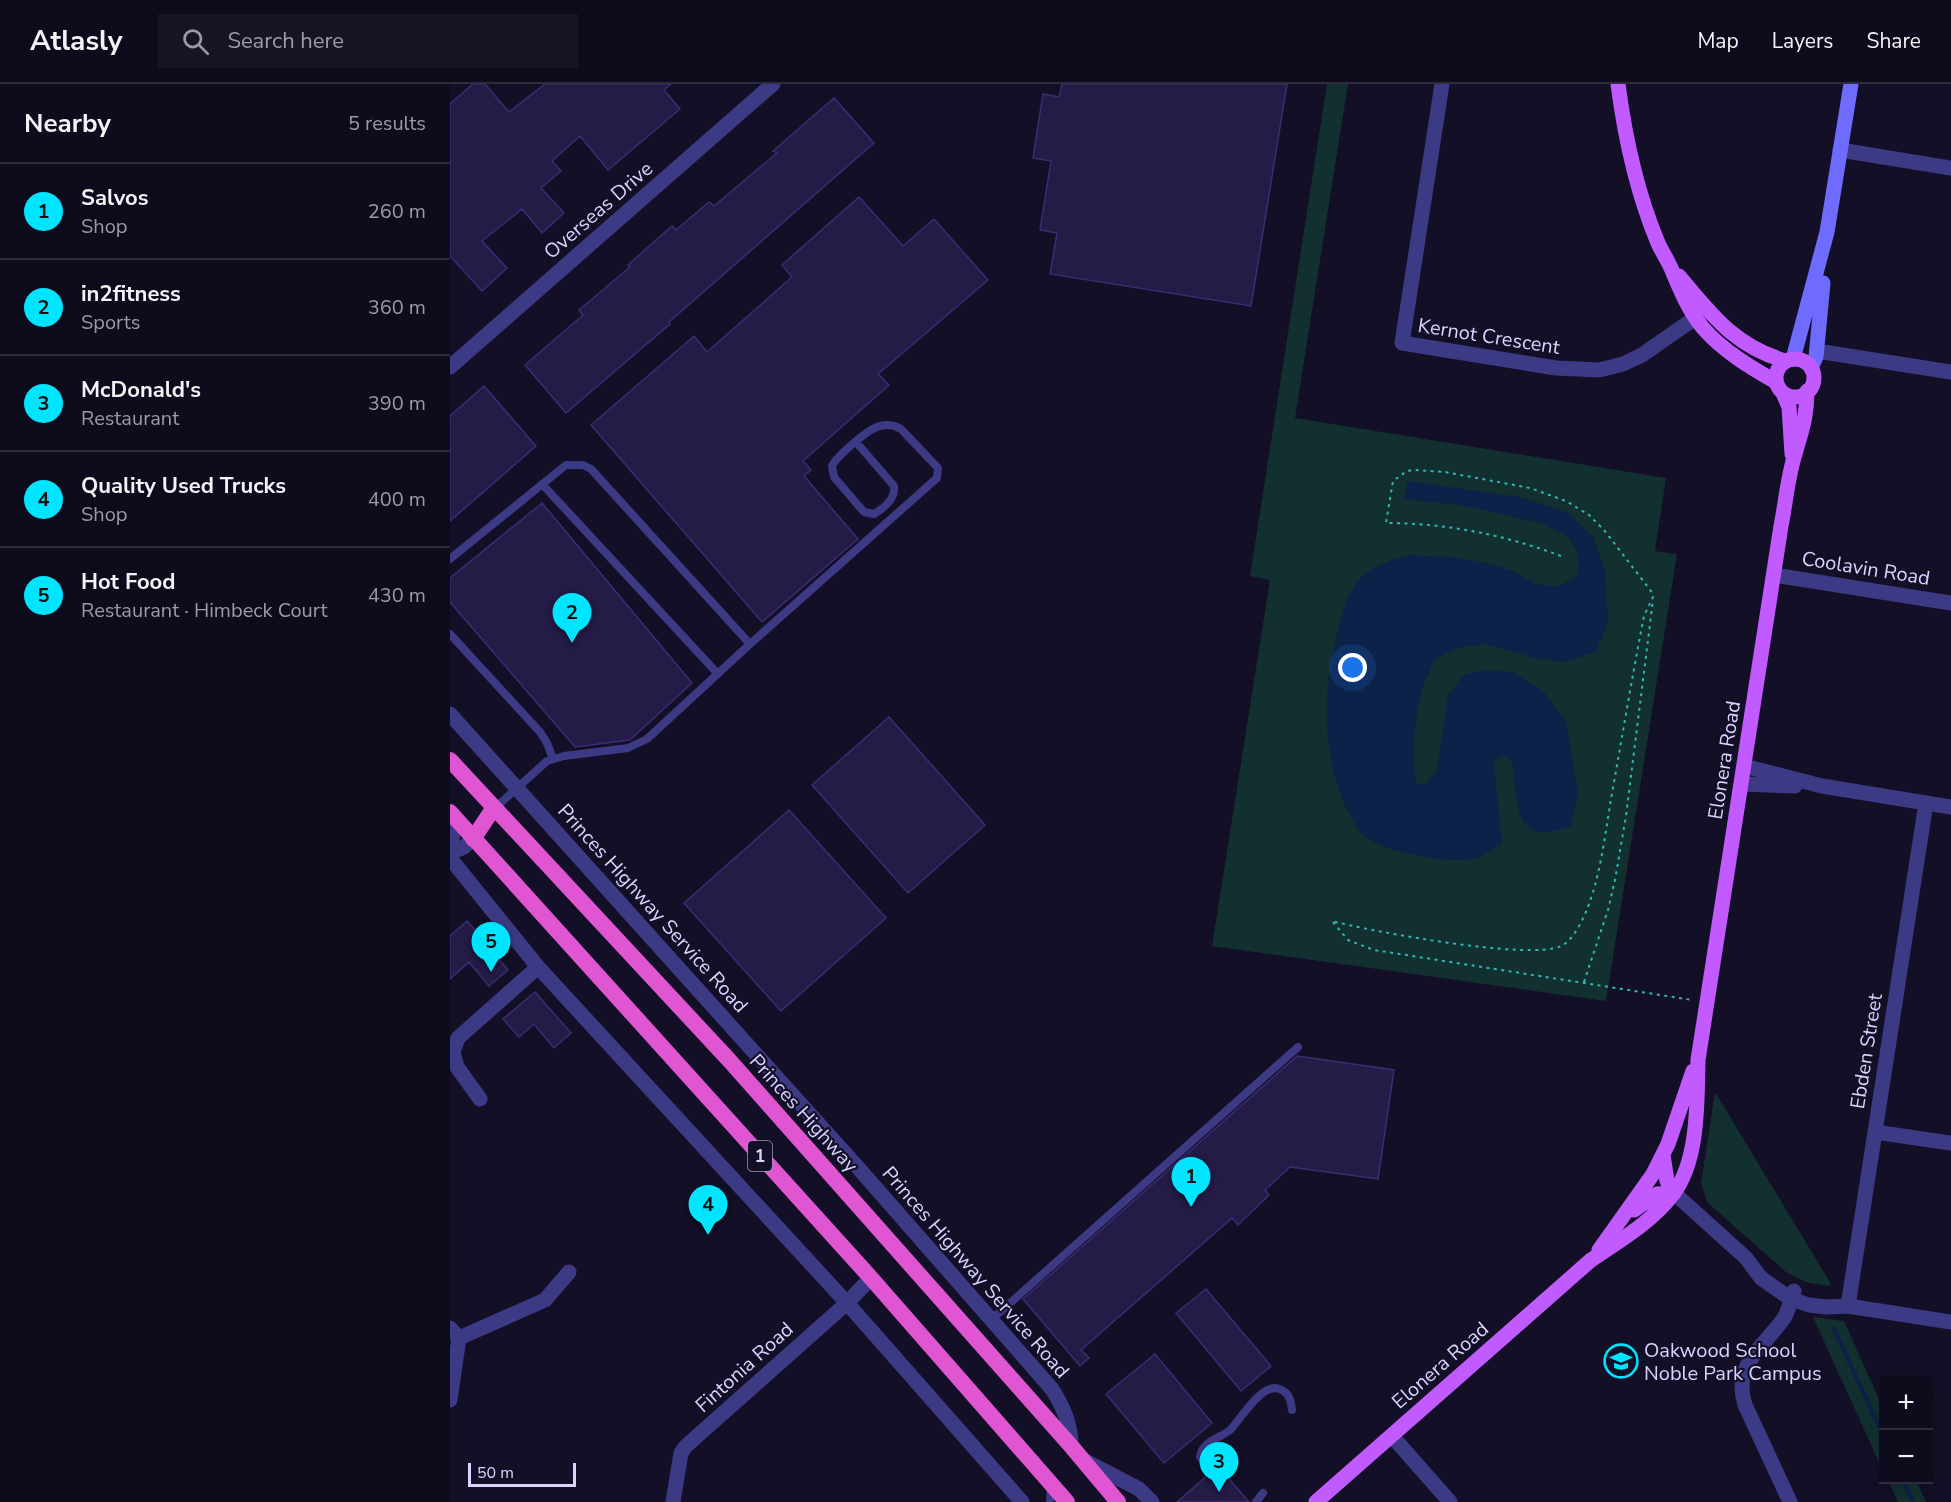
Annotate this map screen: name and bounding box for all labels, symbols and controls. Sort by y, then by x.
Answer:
search box [158,14,578,68]
text: Atlasly [30,22,122,60]
icon: search [179,25,212,58]
text: Search here [227,26,344,56]
text: Map [1697,27,1739,55]
text: Layers [1772,27,1833,55]
text: Share [1866,27,1921,55]
text: Nearby [24,106,111,141]
text: 5 results [348,110,426,137]
street label: Overseas Drive [538,155,659,265]
text: Salvos [81,183,148,213]
text: 1 [38,198,50,225]
text: 260 m [368,198,426,225]
text: Shop [81,213,127,240]
text: in2fitness [81,279,181,309]
text: 2 [38,294,50,321]
text: 360 m [368,294,426,321]
text: Sports [81,309,140,336]
street label: Kernot Crescent [1416,312,1563,361]
text: McDonald's [81,375,201,405]
text: 3 [38,390,50,417]
text: 390 m [368,390,426,417]
text: Restaurant [81,405,179,432]
text: Quality Used Trucks [81,471,286,501]
text: 4 [38,486,50,513]
text: 400 m [368,486,426,513]
text: Shop [81,501,127,528]
street label: Coolavin Road [1800,545,1932,592]
text: Hot Food [81,567,175,597]
text: 5 [38,582,50,609]
text: 430 m [368,582,426,609]
pin: 2 [552,594,592,643]
text: Restaurant · Himbeck Court [81,597,327,624]
your location [1338,653,1367,682]
street label: Elonera Road [1702,699,1747,821]
street label: Princes Highway Service Road [551,798,754,1019]
pin: 5 [472,922,510,972]
street label: Ebden Street [1844,990,1889,1111]
street label: Princes Highway [743,1048,864,1179]
road number: 1 [748,1141,772,1171]
pin: 1 [1172,1158,1210,1207]
street label: Princes Highway Service Road [876,1161,1075,1384]
pin: 4 [688,1186,728,1235]
street label: Fintonia Road [689,1316,799,1419]
street label: Elonera Road [1386,1316,1494,1415]
place label: Oakwood School Noble Park Campus [1644,1337,1822,1387]
school or university icon: Oakwood School Noble Park Campus [1603,1343,1639,1379]
map controls [1879,1376,1933,1484]
button: + [1879,1376,1933,1430]
button: − [1879,1430,1933,1484]
pin: 3 [1200,1442,1238,1492]
scale bar [468,1460,576,1488]
text: 50 m [477,1462,514,1484]

